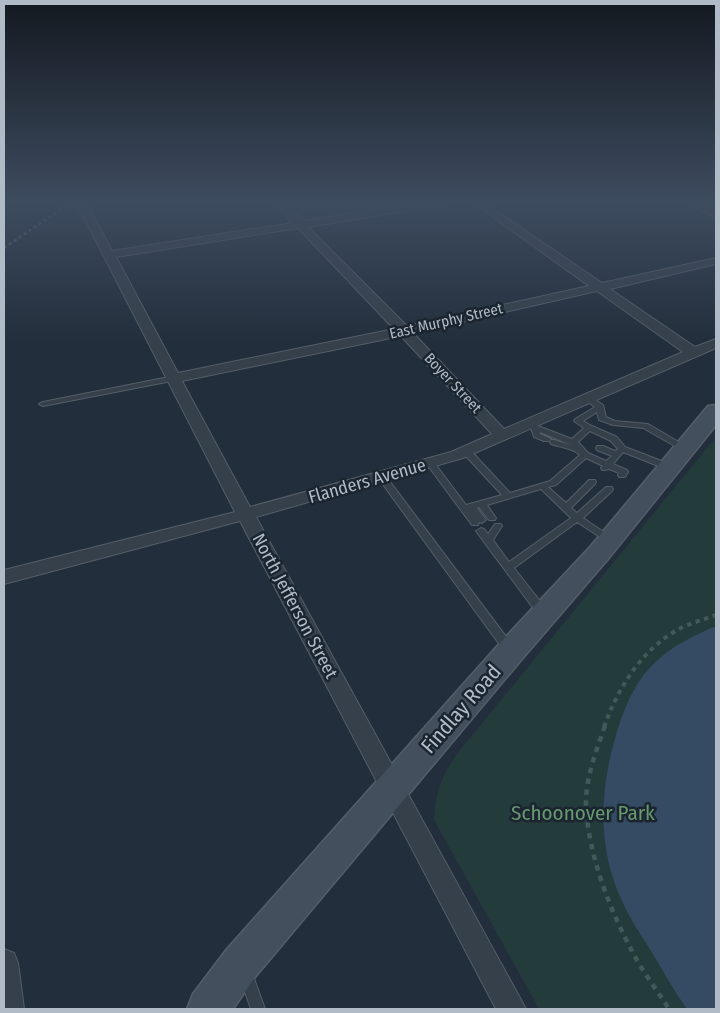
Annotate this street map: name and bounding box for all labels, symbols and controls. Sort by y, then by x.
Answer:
street label: East Murphy Street [388,299,504,343]
street label: Boyer Street [421,349,485,417]
street label: Flanders Avenue [306,454,428,508]
street label: North Jefferson Street [247,530,343,682]
street label: Findlay Road [415,659,507,759]
park label: Schoonover Park [511,800,655,826]

